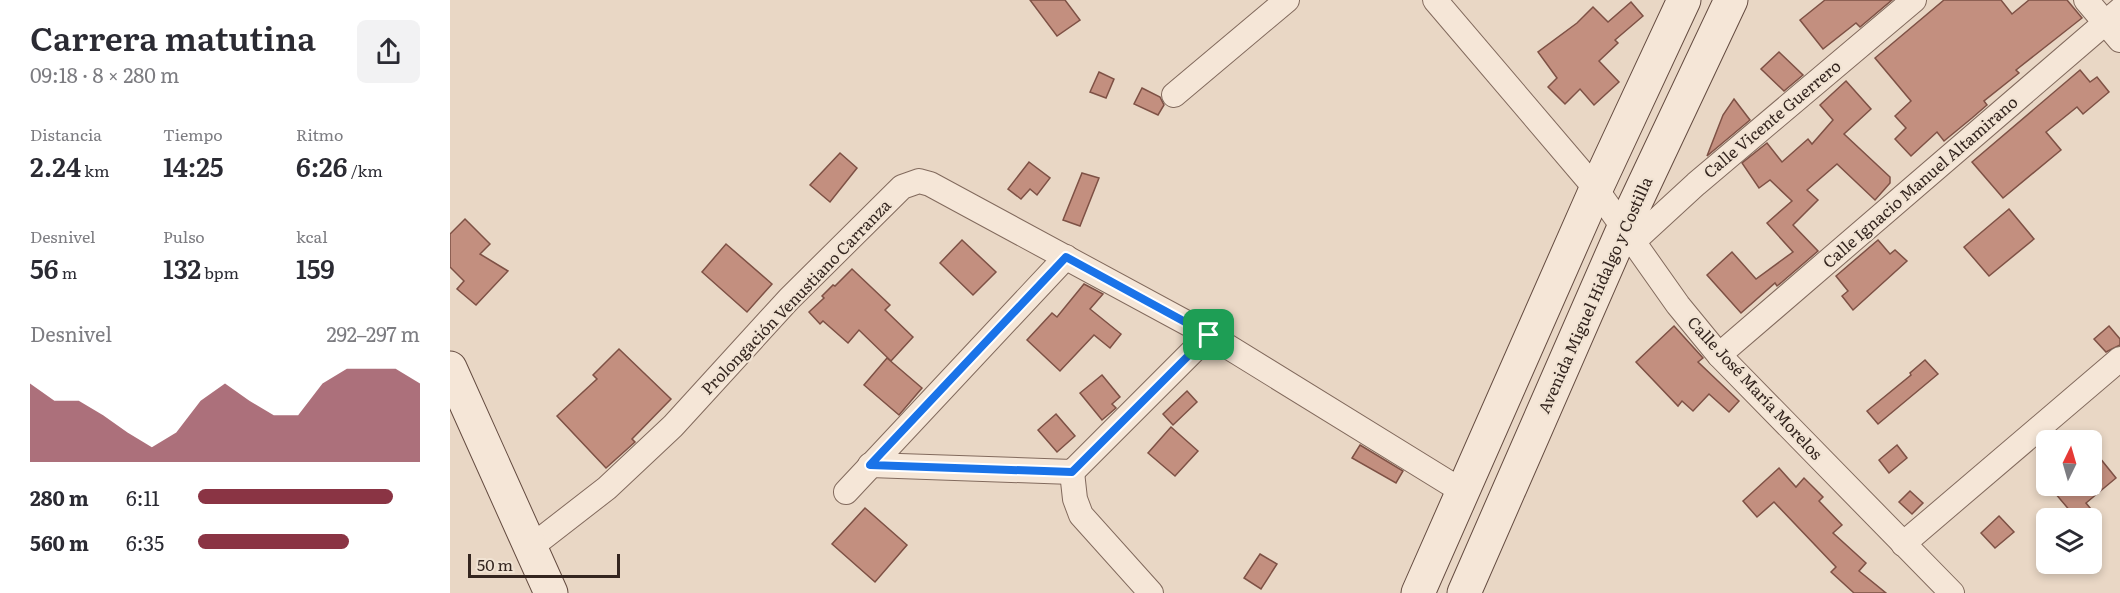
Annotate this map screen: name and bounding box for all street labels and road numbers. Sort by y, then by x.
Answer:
street label: Calle Vicente Guerrero [1697,53,1845,183]
street label: Calle Ignacio Manuel Altamirano [1816,90,2022,273]
street label: Avenida Miguel Hidalgo y Costilla [1531,172,1657,417]
street label: Prolongación Venustiano Carranza [695,193,896,400]
street label: Calle José María Morelos [1683,310,1829,465]

